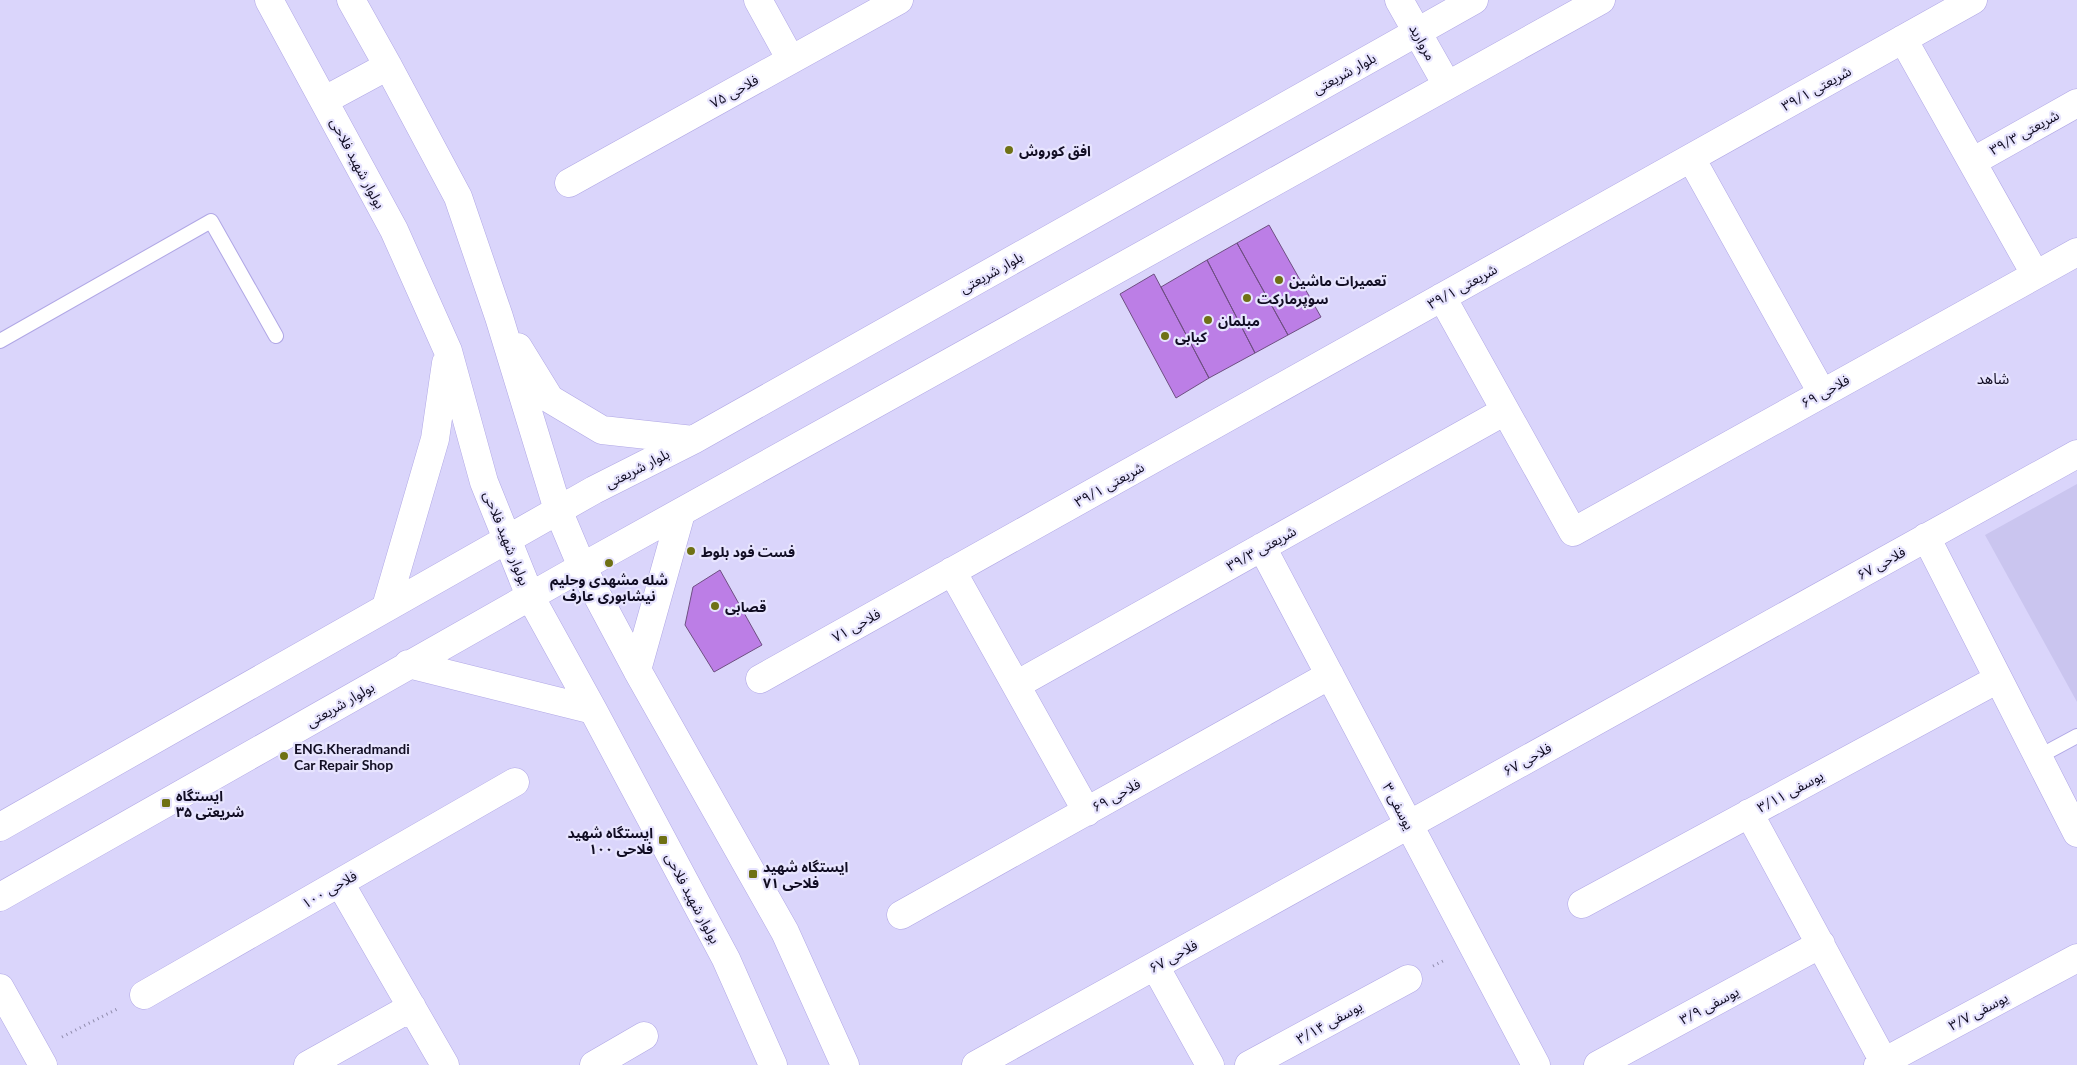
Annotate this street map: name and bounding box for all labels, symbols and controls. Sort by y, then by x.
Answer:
street label: مروارید [1405,21,1440,64]
street label: بلوار شریعتی [1309,49,1379,98]
street label: شریعتی ۳۹/۱ [1778,62,1854,115]
street label: فلاحی ۷۵ [707,71,762,112]
street label: شریعتی ۳۹/۳ [1986,106,2062,159]
street label: بولوار شهید فلاحی [326,115,389,212]
place label: افق کوروش [1019,142,1091,160]
marker: افق کوروش [1003,144,1015,156]
street label: بلوار شریعتی [956,248,1026,297]
street label: شریعتی ۳۹/۱ [1424,260,1500,313]
place label: تعمیرات ماشین [1289,272,1387,290]
marker: تعمیرات ماشین [1273,274,1285,286]
place label: سوپرمارکت [1257,290,1329,308]
marker: سوپرمارکت [1241,292,1253,304]
place label: مبلمان [1218,312,1260,329]
marker: مبلمان [1202,314,1214,326]
place label: کبابی [1175,328,1207,345]
marker: کبابی [1159,330,1171,342]
district label: شاهد [1977,369,2010,387]
street label: فلاحی ۶۹ [1798,371,1853,412]
street label: بلوار شریعتی [602,444,673,492]
street label: شریعتی ۳۹/۱ [1071,458,1147,511]
street label: بولوار شهید فلاحی [479,488,534,588]
street label: شریعتی ۳۹/۳ [1223,522,1299,575]
place label: فست فود بلوط [701,543,795,560]
street label: فلاحی ۶۷ [1854,543,1909,584]
marker: فست فود بلوط [685,545,697,557]
marker: شله مشهدی وحلیم نیشابوری عارف [603,557,615,569]
place label: شله مشهدی وحلیم نیشابوری عارف [550,571,668,605]
place label: قصابی [725,598,766,615]
marker: قصابی [709,600,721,612]
street label: فلاحی ۷۱ [829,605,884,646]
street label: بولوار شریعتی [303,678,378,731]
street label: فلاحی ۶۷ [1500,739,1555,780]
place label: ENG.Kheradmandi Car Repair Shop [294,740,410,773]
marker: ENG.Kheradmandi Car Repair Shop [278,750,290,762]
street label: یوسفی ۳/۱۱ [1754,766,1827,817]
street label: فلاحی ۶۹ [1089,775,1144,816]
street label: یوسفی ۳ [1379,780,1418,833]
place label: ایستگاه شریعتی ۳۵ [176,787,244,821]
marker: ایستگاه شریعتی ۳۵ [160,797,172,809]
place label: ایستگاه شهید فلاحی ۱۰۰ [568,824,653,857]
marker: ایستگاه شهید فلاحی ۱۰۰ [657,834,669,846]
street label: بولوار شهید فلاحی [661,850,724,947]
place label: ایستگاه شهید فلاحی ۷۱ [763,858,849,891]
street label: فلاحی ۱۰۰ [298,866,360,912]
marker: ایستگاه شهید فلاحی ۷۱ [747,868,759,880]
street label: فلاحی ۶۷ [1146,936,1201,977]
street label: یوسفی ۳/۹ [1676,982,1742,1029]
street label: یوسفی ۳/۷ [1945,988,2011,1035]
street label: یوسفی ۳/۱۴ [1293,997,1366,1048]

